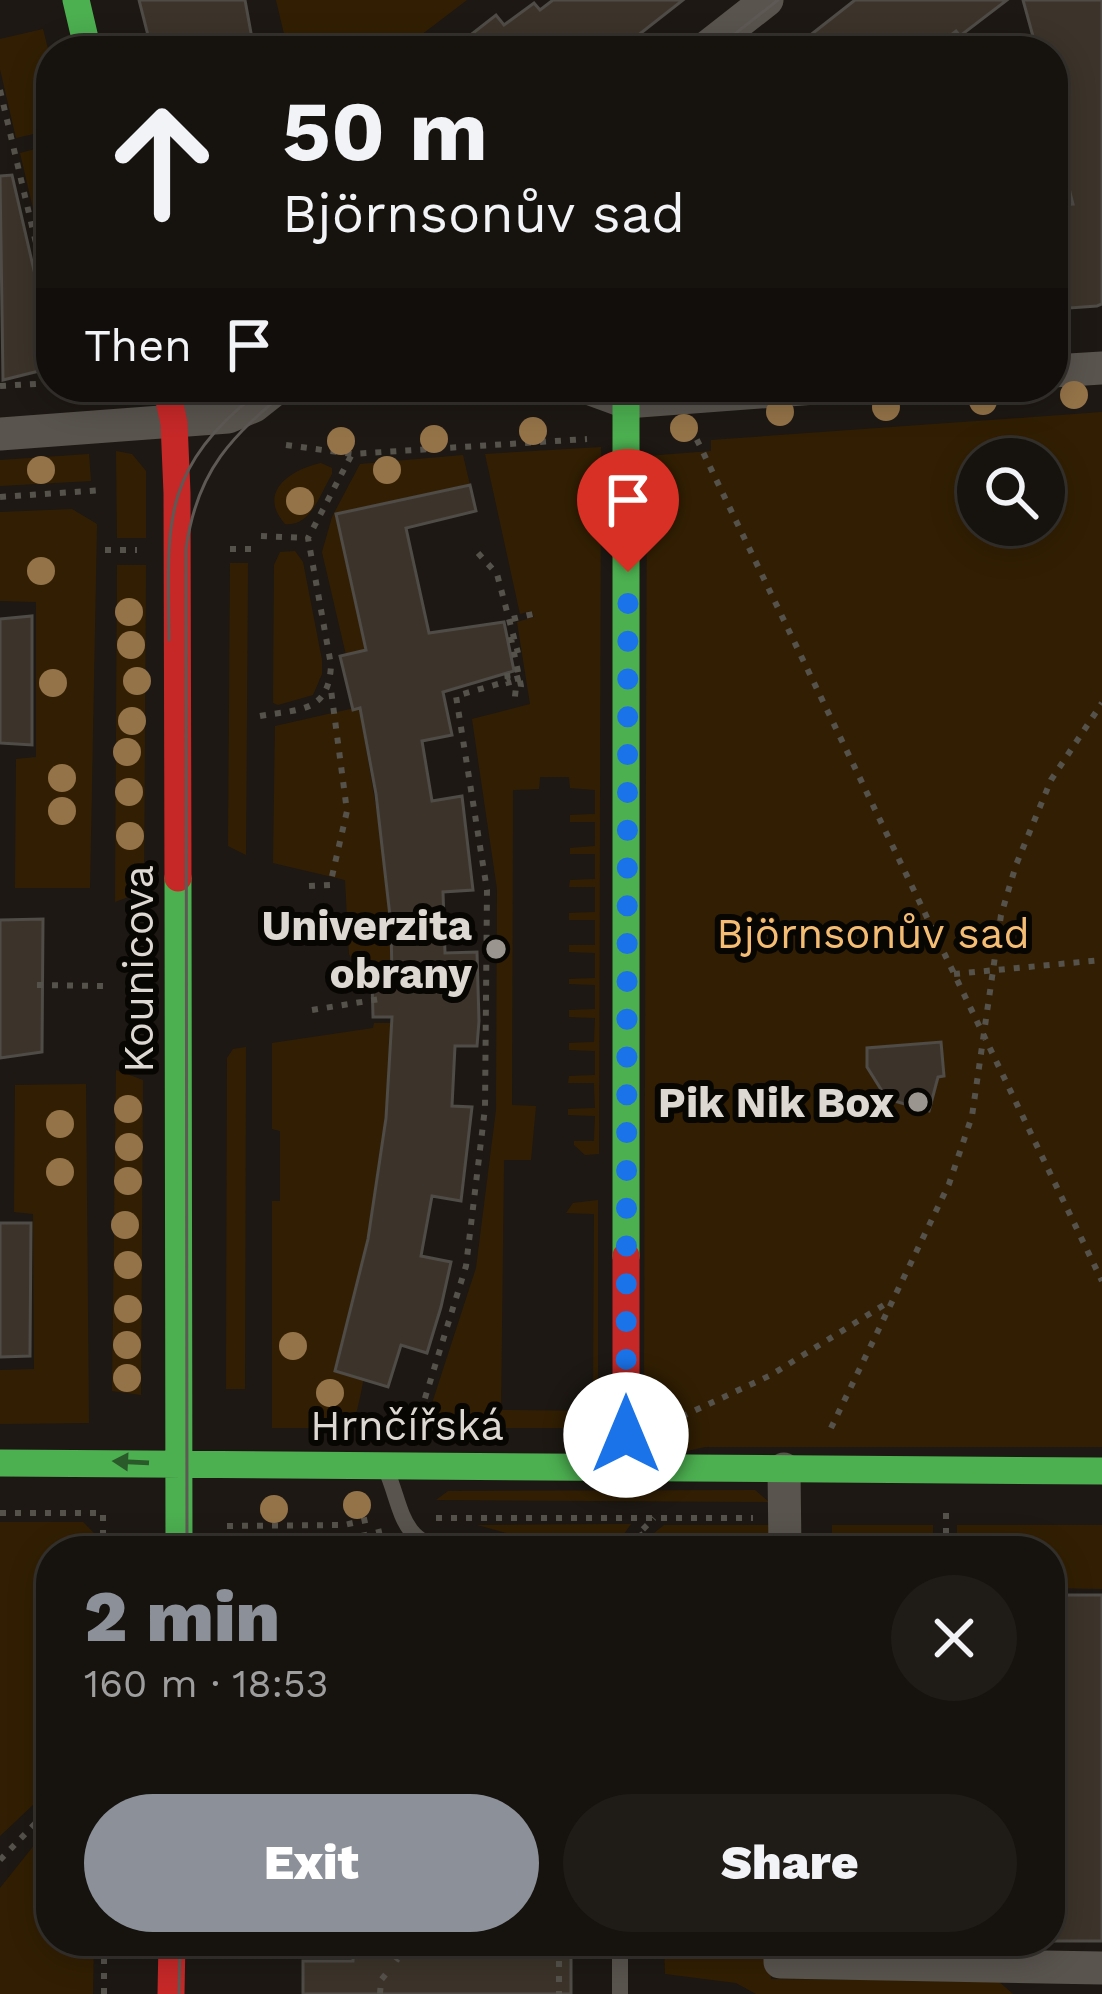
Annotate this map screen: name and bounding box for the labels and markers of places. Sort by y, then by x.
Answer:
pin [577,449,679,572]
place label: Univerzita obrany [262,901,473,998]
marker: Univerzita obrany [483,936,509,962]
place label: Pik Nik Box [658,1078,894,1127]
marker: Pik Nik Box [905,1089,931,1115]

